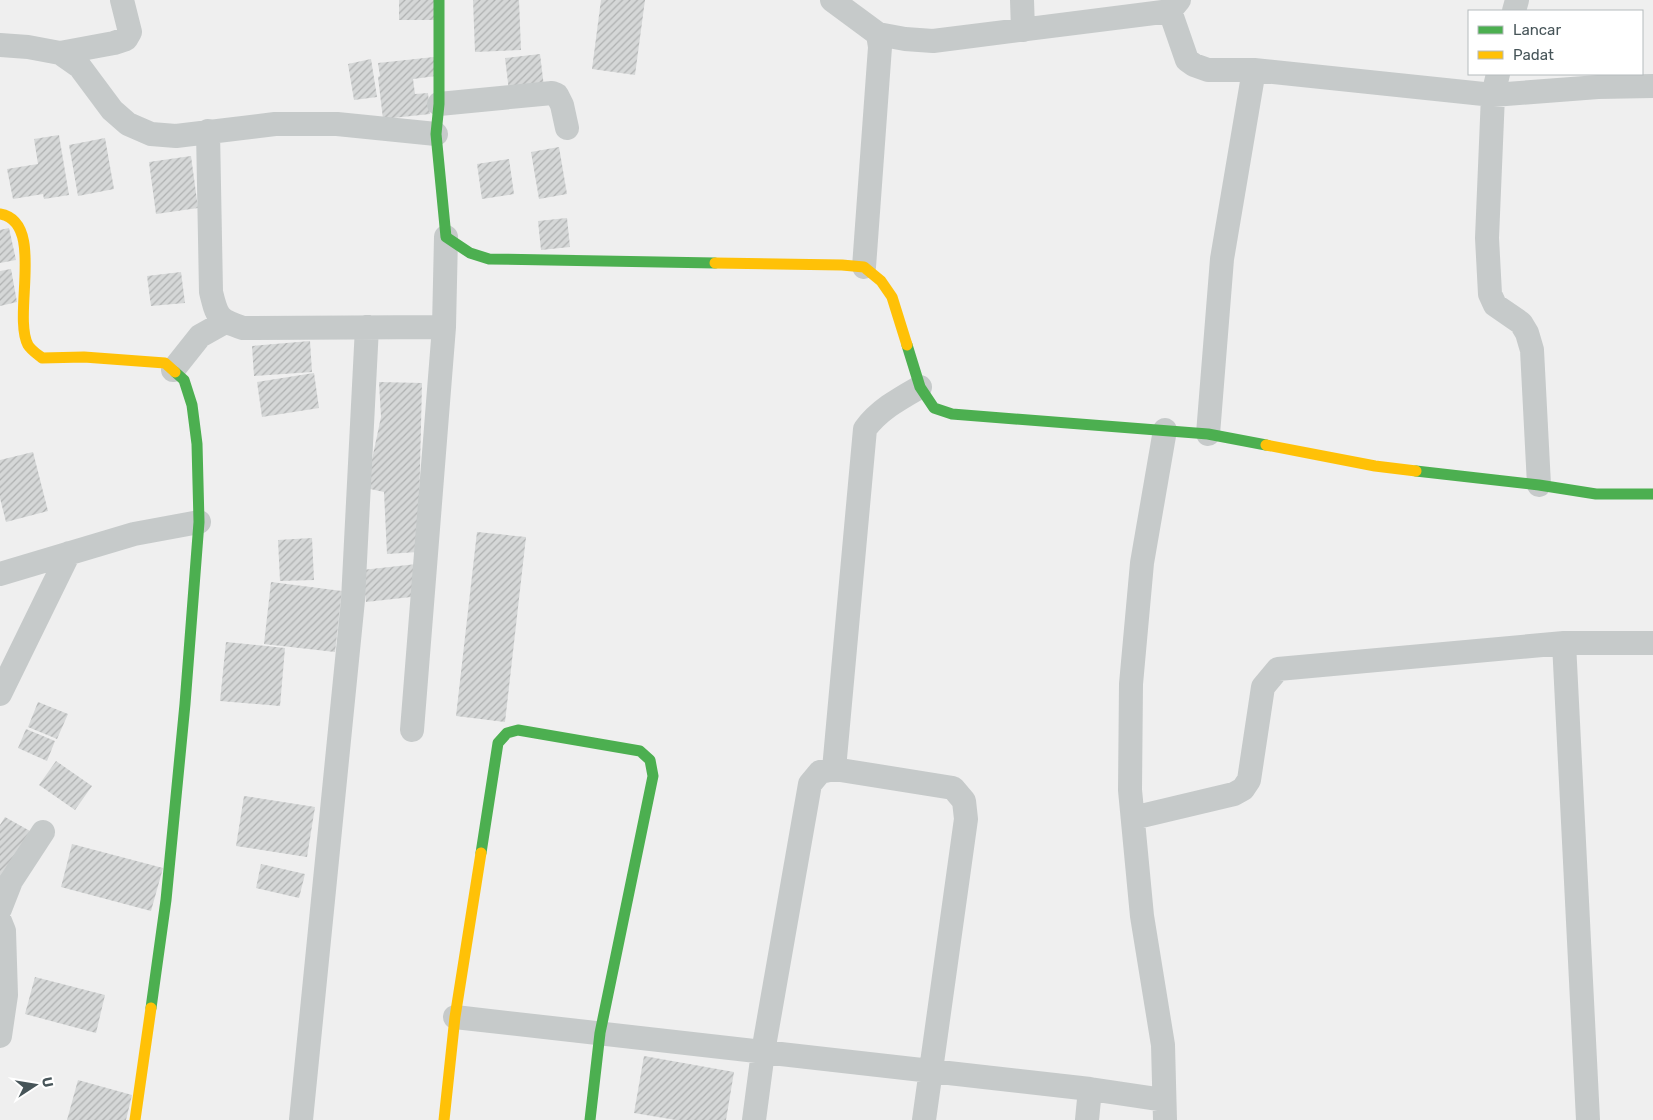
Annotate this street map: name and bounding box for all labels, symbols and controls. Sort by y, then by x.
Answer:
legend [1468,10,1643,75]
text: Lancar [1513,21,1561,39]
text: Padat [1513,46,1554,64]
north arrow [10,1060,60,1110]
text: U [38,1076,57,1089]

